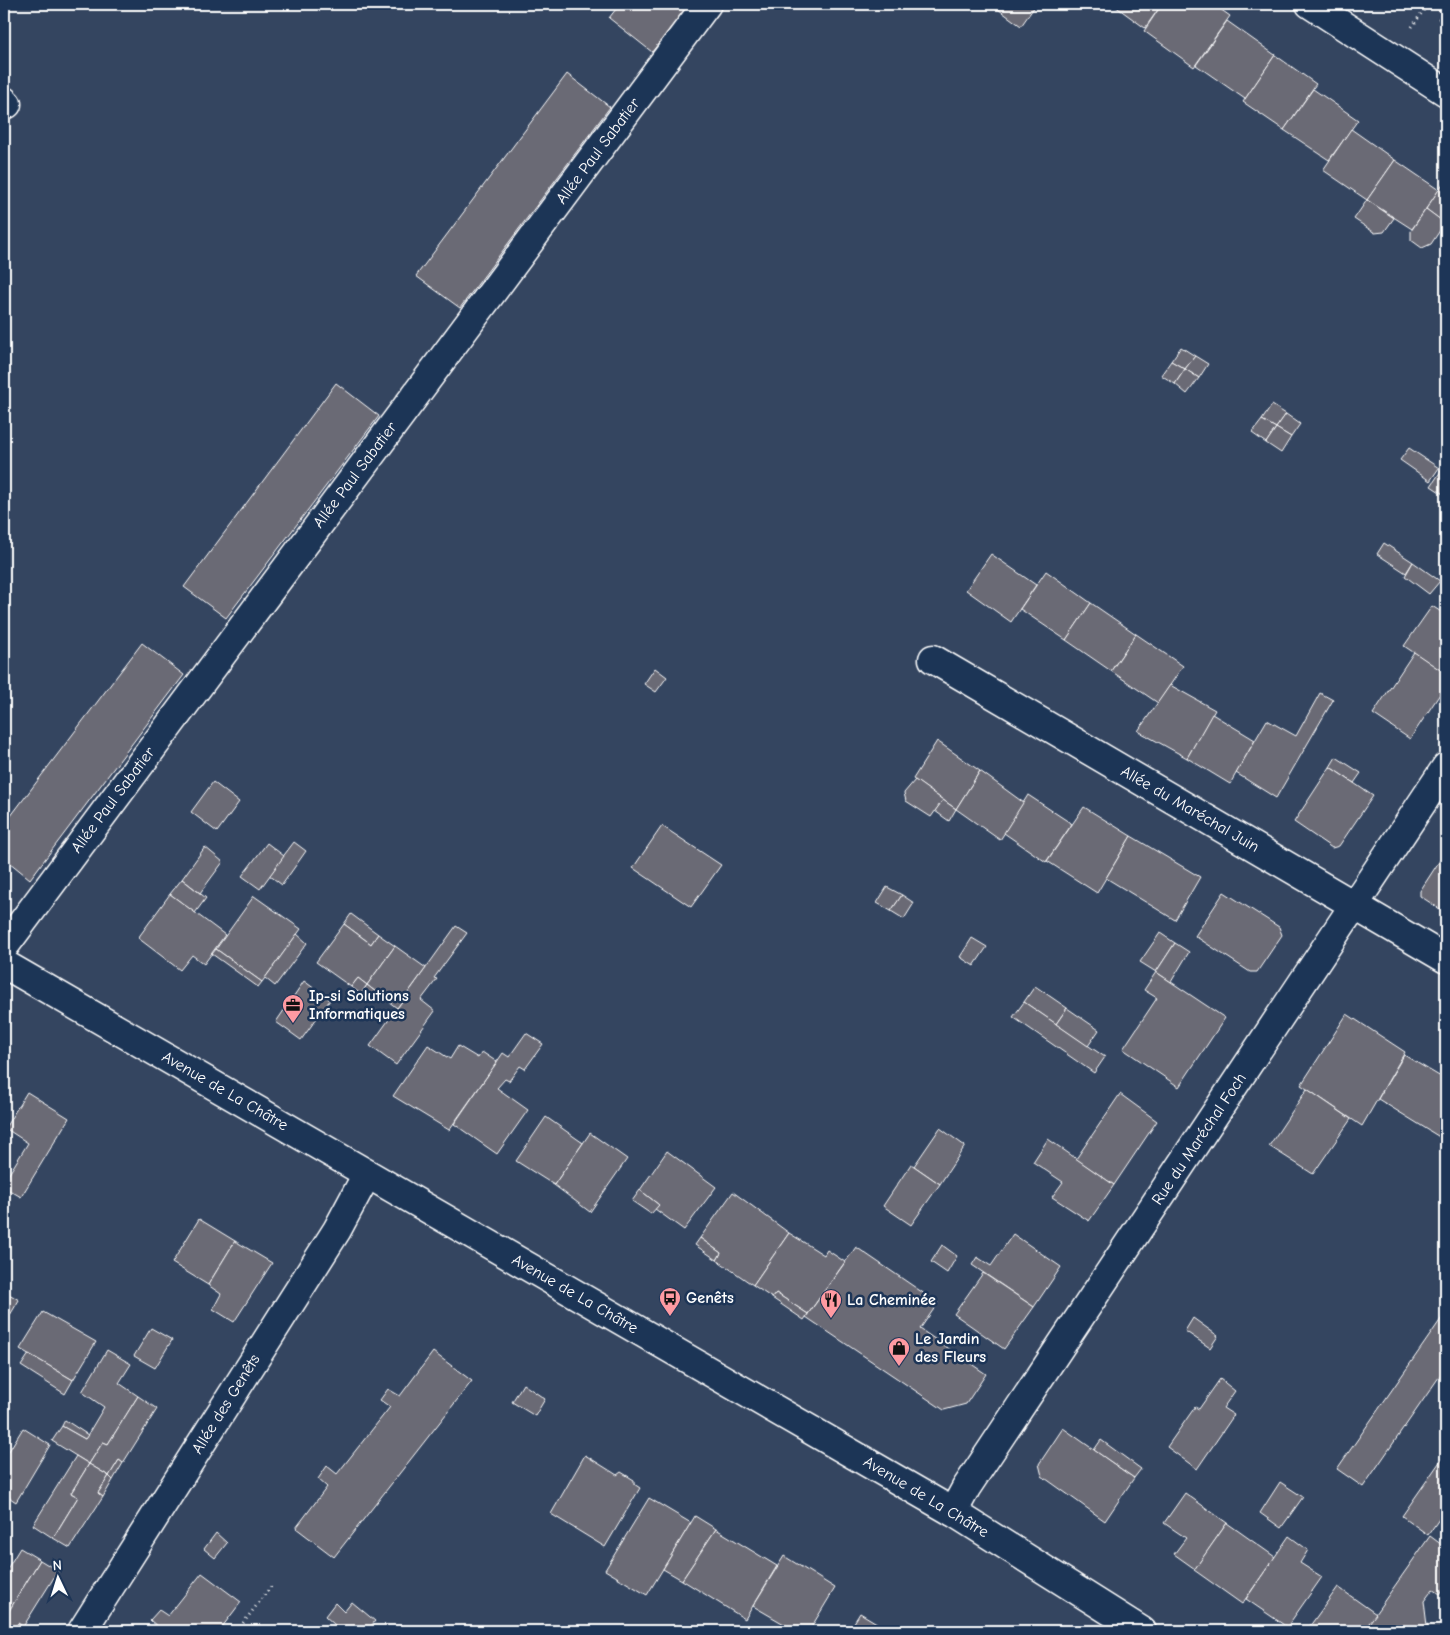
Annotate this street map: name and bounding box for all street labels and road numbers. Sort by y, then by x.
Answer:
street label: Allée Paul Sabatier [552,94,644,207]
street label: Allée Paul Sabatier [309,418,401,531]
street label: Allée Paul Sabatier [67,743,159,856]
street label: Allée du Maréchal Juin [1118,762,1262,856]
street label: Avenue de La Châtre [159,1048,291,1134]
street label: Rue du Maréchal Foch [1148,1070,1250,1208]
street label: Avenue de La Châtre [509,1251,641,1337]
street label: Allée des Genêts [188,1351,264,1457]
street label: Avenue de La Châtre [860,1453,992,1541]

